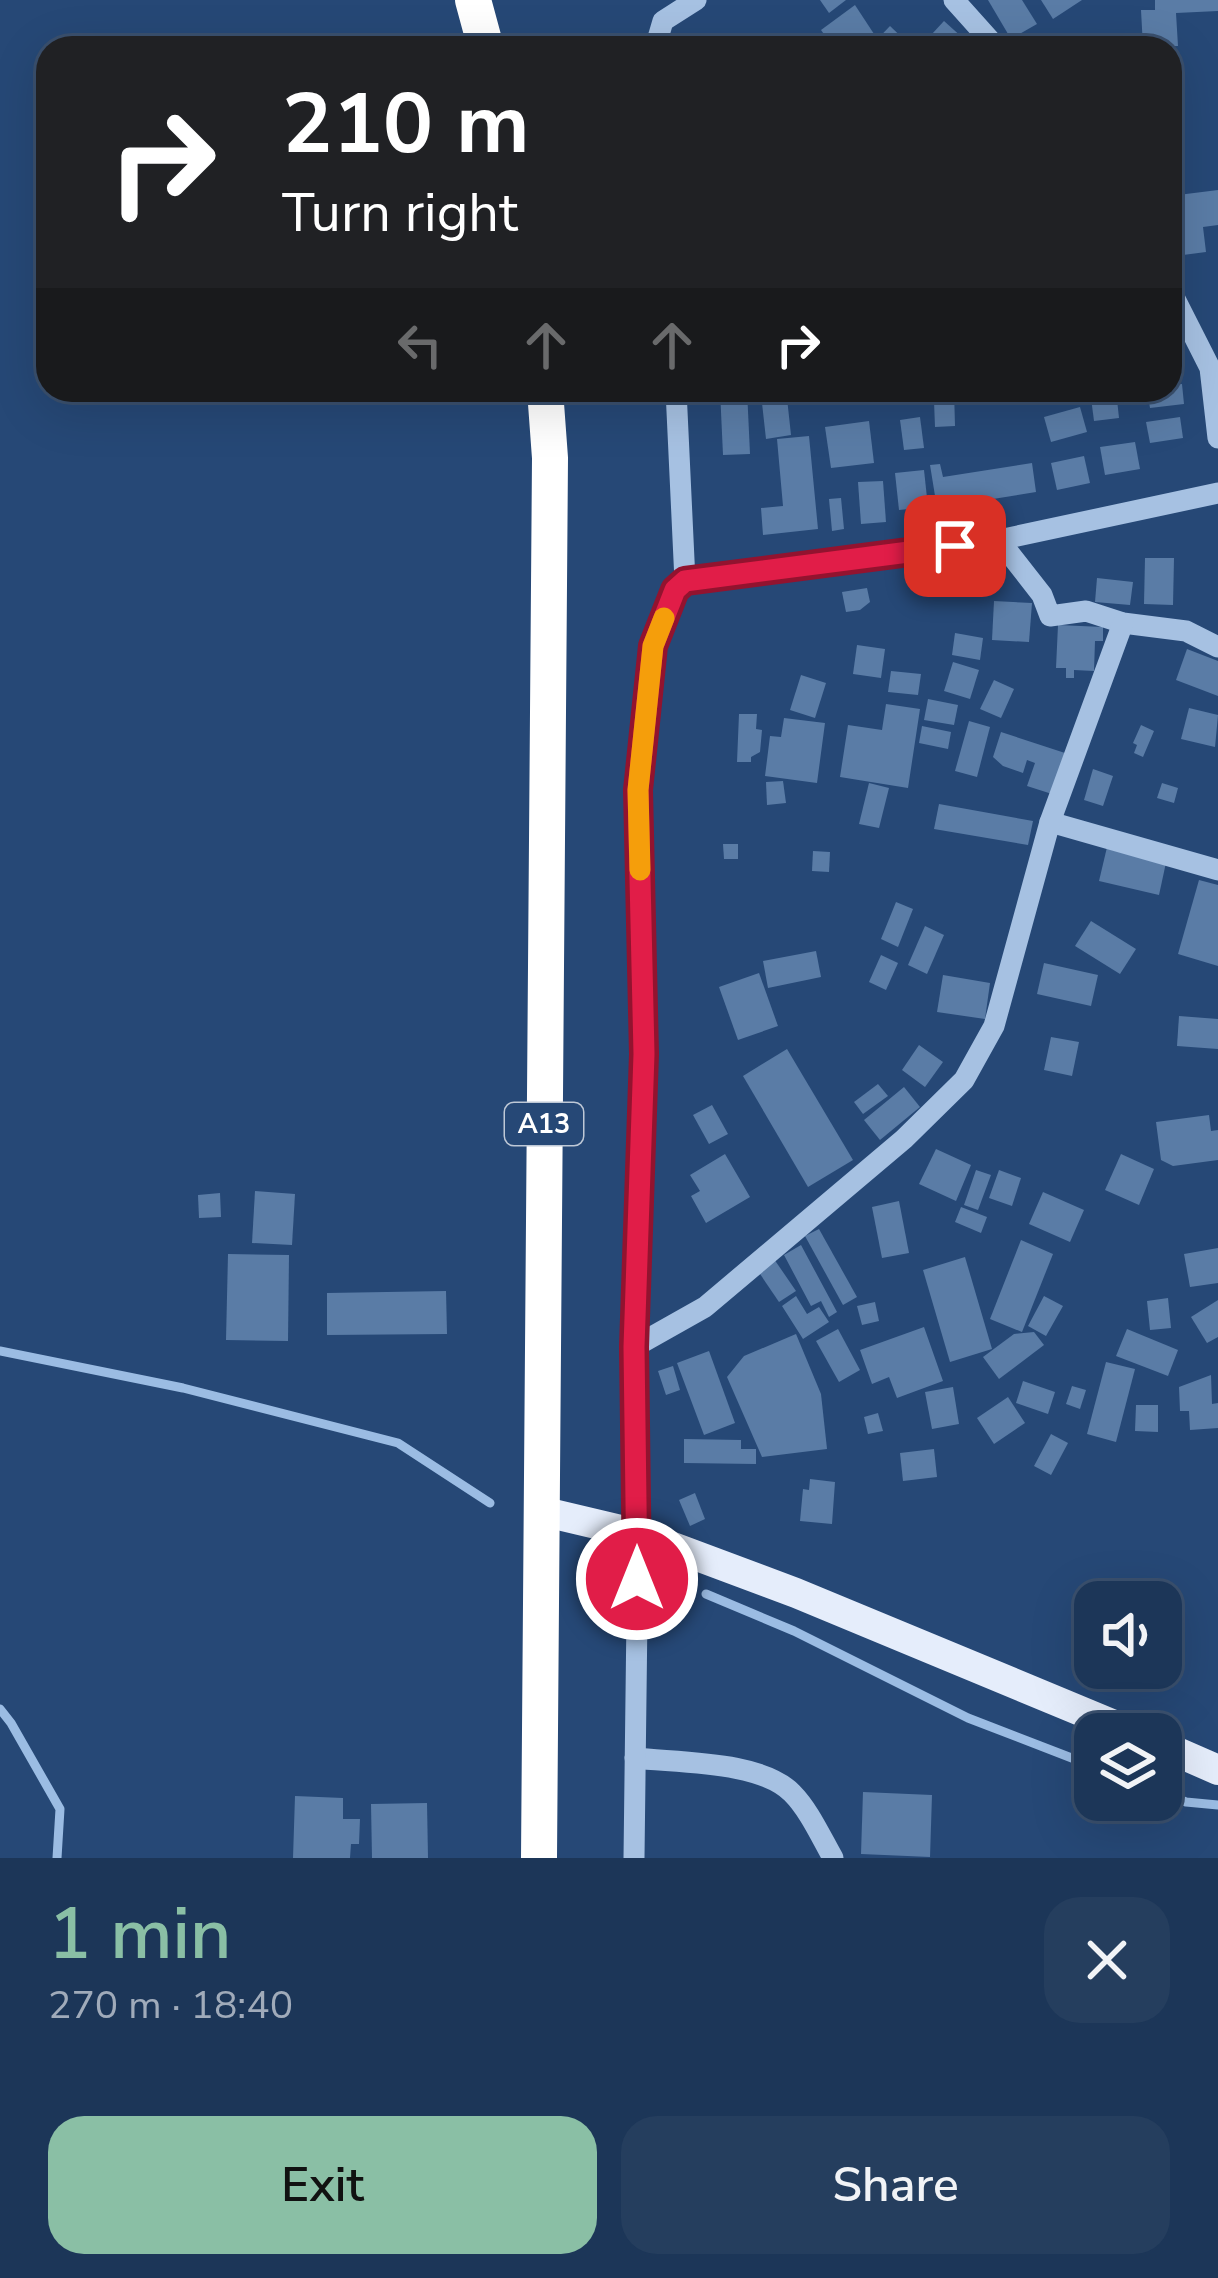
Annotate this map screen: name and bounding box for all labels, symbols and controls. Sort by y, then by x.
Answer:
text: 210 m [282,67,530,182]
icon: right [84,84,240,240]
text: Turn right [282,176,518,250]
icon: left [387,312,453,378]
icon: ahead [513,312,579,378]
icon: ahead [639,312,705,378]
icon: right [765,312,831,378]
pin [904,495,1006,597]
icon: arrive [922,513,988,579]
road number: A13 [505,1103,583,1145]
position arrow [574,1516,700,1642]
map controls [1074,1581,1182,1821]
button: sound [1074,1581,1182,1689]
button: layers [1074,1713,1182,1821]
text: 1 min [48,1885,231,1983]
button: close [1044,1897,1170,2023]
text: 270 m · 18:40 [48,1979,293,2032]
button: Exit [48,2116,597,2254]
button: Share [621,2116,1170,2254]

